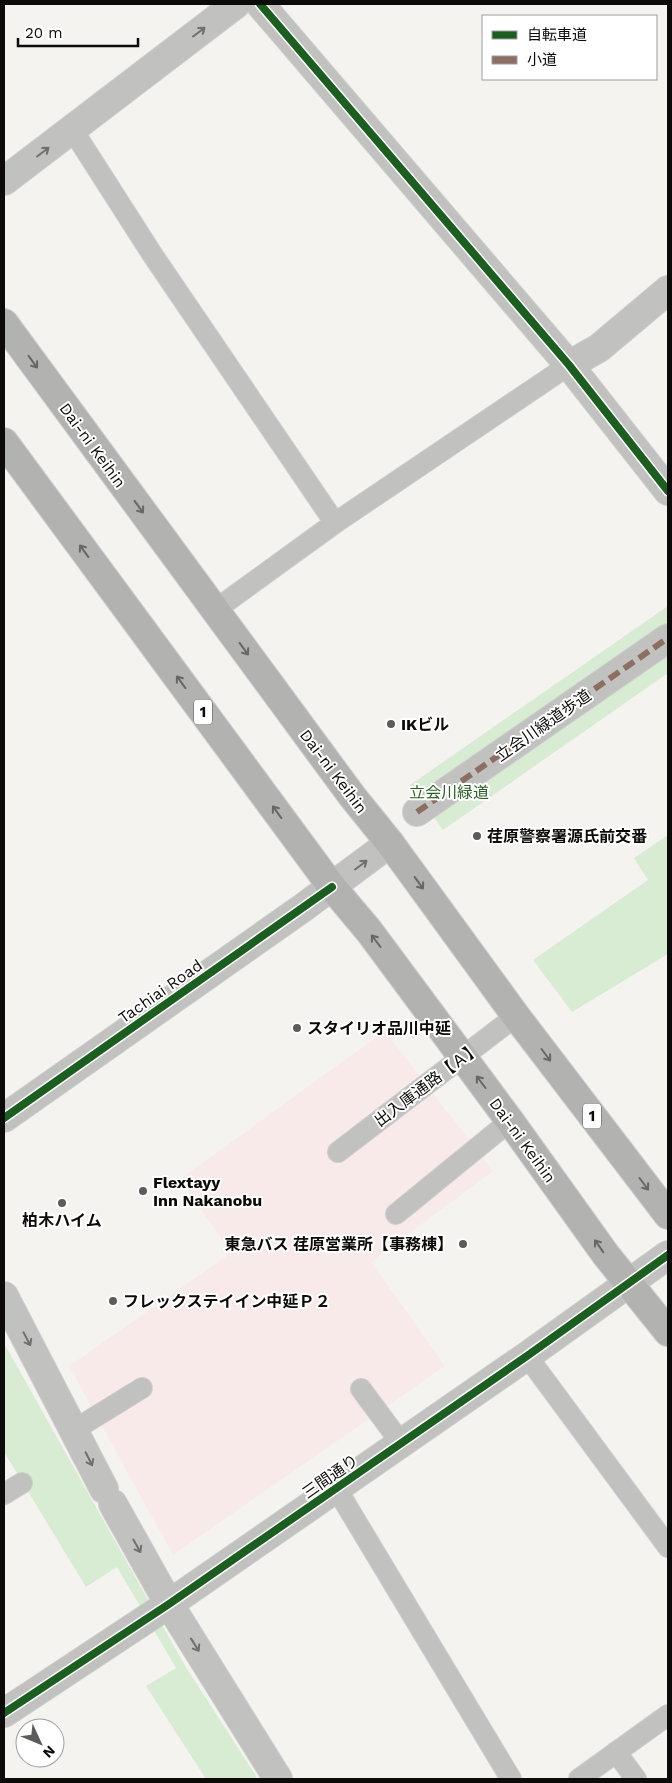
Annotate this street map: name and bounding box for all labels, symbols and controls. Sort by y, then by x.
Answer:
scale bar [18,15,138,47]
legend [482,15,657,80]
text: 20 m [25,24,63,42]
one-way arrow [192,26,205,37]
text: 自転車道 [527,26,587,44]
text: 小道 [527,51,557,69]
one-way arrow [36,146,49,157]
one-way arrow [27,355,38,368]
street label: Dai-ni Keihin [56,399,130,491]
one-way arrow [134,500,144,514]
one-way arrow [79,545,90,558]
one-way arrow [238,642,249,655]
one-way arrow [176,675,186,689]
street label: 立会川緑道歩道 [492,686,595,765]
road number: 1 [194,700,212,724]
place label: IKビル [401,715,449,734]
marker: IKビル [385,718,397,730]
street label: Dai-ni Keihin [296,726,371,817]
park label: 立会川緑道 [409,783,489,802]
one-way arrow [272,806,283,819]
place label: 荏原警察署源氏前交番 [487,827,647,846]
marker: 荏原警察署源氏前交番 [471,830,483,842]
one-way arrow [354,860,368,870]
one-way arrow [414,875,424,889]
one-way arrow [371,934,381,948]
street label: Tachiai Road [115,956,206,1027]
place label: スタイリオ品川中延 [307,1019,451,1038]
marker: スタイリオ品川中延 [291,1022,303,1034]
street label: 出入庫通路【Ａ】 [370,1038,484,1131]
one-way arrow [540,1048,551,1061]
one-way arrow [475,1076,486,1089]
street label: Dai-ni Keihin [486,1094,560,1186]
road number: 1 [583,1104,601,1128]
place label: Flextayy Inn Nakanobu [153,1173,262,1210]
one-way arrow [639,1177,650,1190]
marker: Flextayy Inn Nakanobu [137,1185,149,1197]
marker: 柏木ハイム [56,1197,68,1209]
place label: 柏木ハイム [22,1211,102,1230]
place label: 東急バス 荏原営業所【事務棟】 [224,1235,453,1254]
marker: 東急バス 荏原営業所【事務棟】 [457,1238,469,1250]
one-way arrow [594,1239,604,1253]
place label: フレックステイイン中延Ｐ２ [123,1292,331,1311]
marker: フレックステイイン中延Ｐ２ [107,1295,119,1307]
one-way arrow [22,1332,32,1346]
street label: 三間通り [299,1450,362,1503]
one-way arrow [85,1451,94,1466]
one-way arrow [132,1539,142,1553]
one-way arrow [191,1638,201,1652]
north arrow [15,1718,65,1768]
text: N [40,1743,59,1761]

